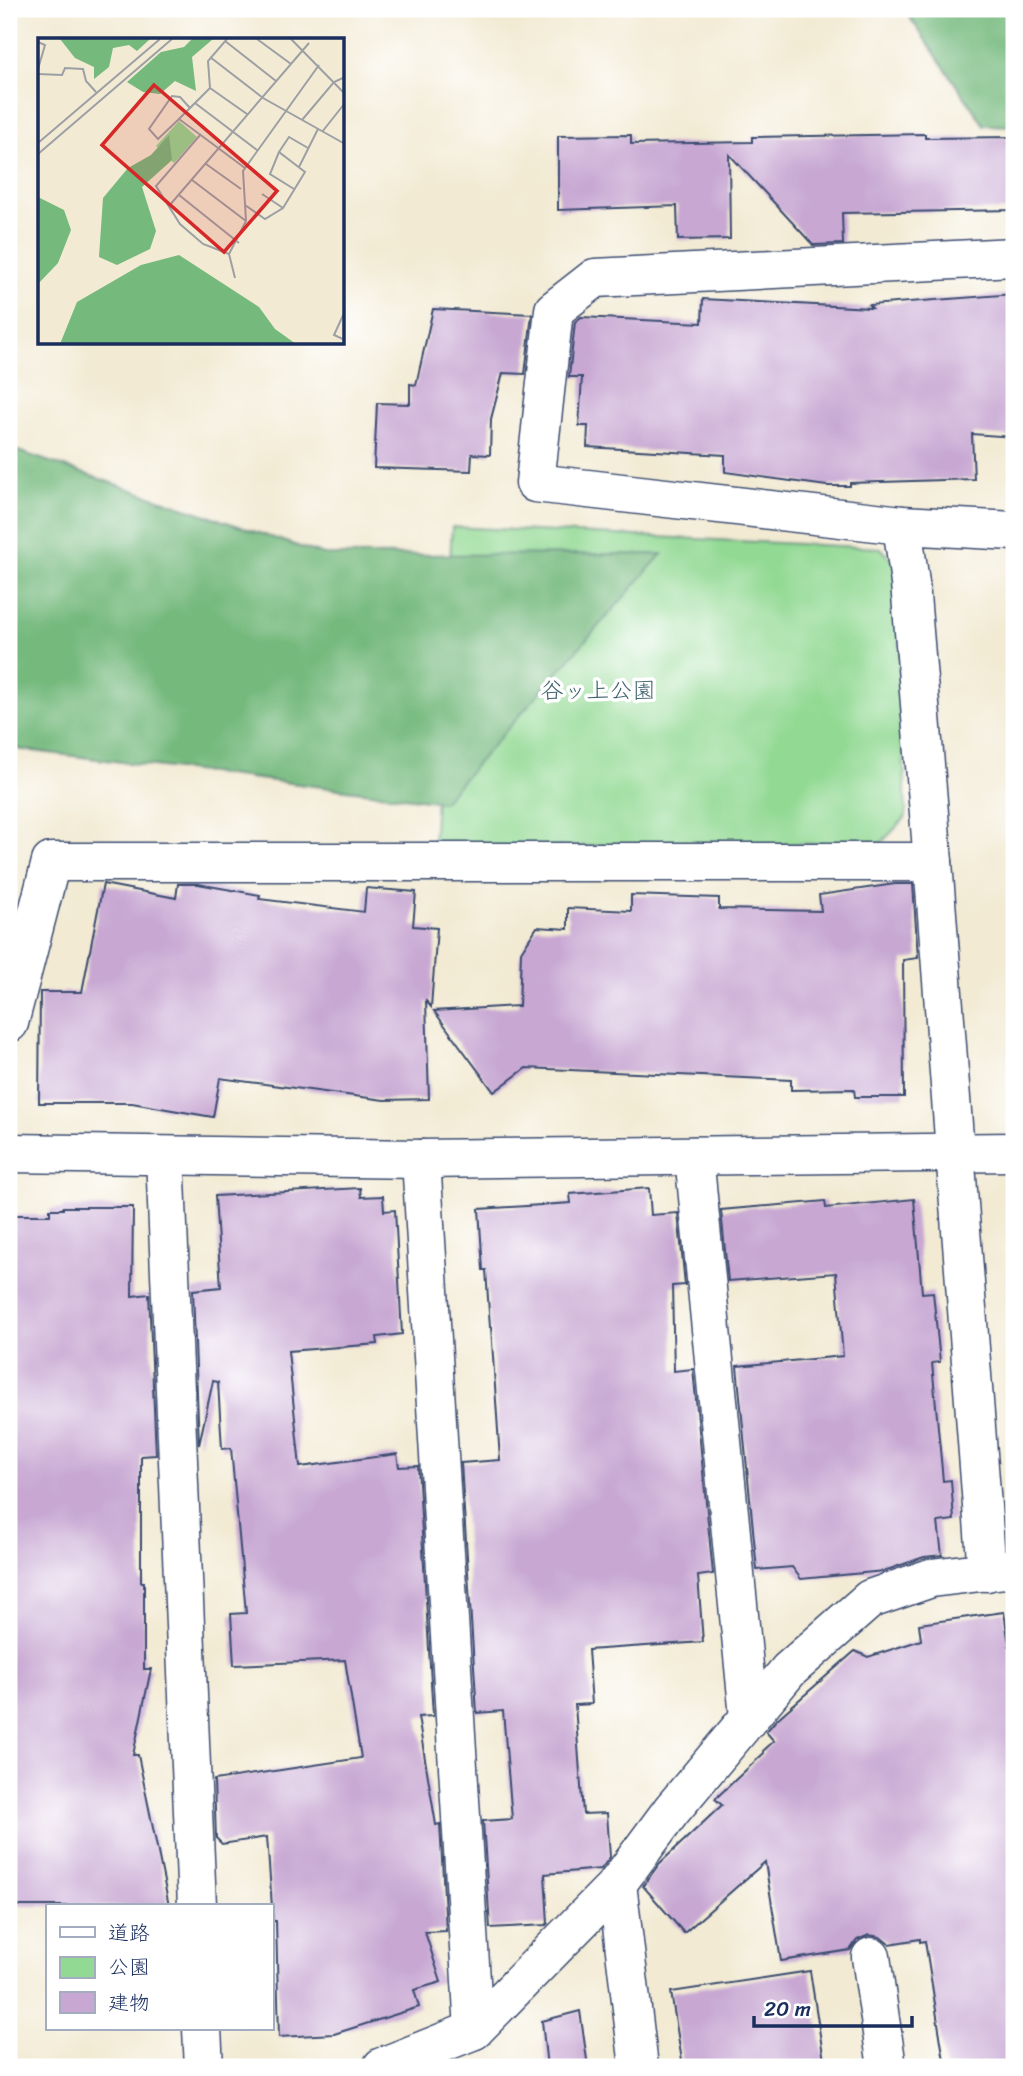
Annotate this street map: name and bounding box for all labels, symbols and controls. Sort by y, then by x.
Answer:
inset map [38,38,345,345]
park label: 谷ッ上公園 [541,670,656,711]
legend [46,1904,273,2030]
text: 道路 [108,1914,150,1952]
text: 公園 [108,1948,150,1986]
text: 建物 [108,1984,150,2022]
scale bar [754,1985,911,2029]
text: 20 m [764,1990,811,2028]

